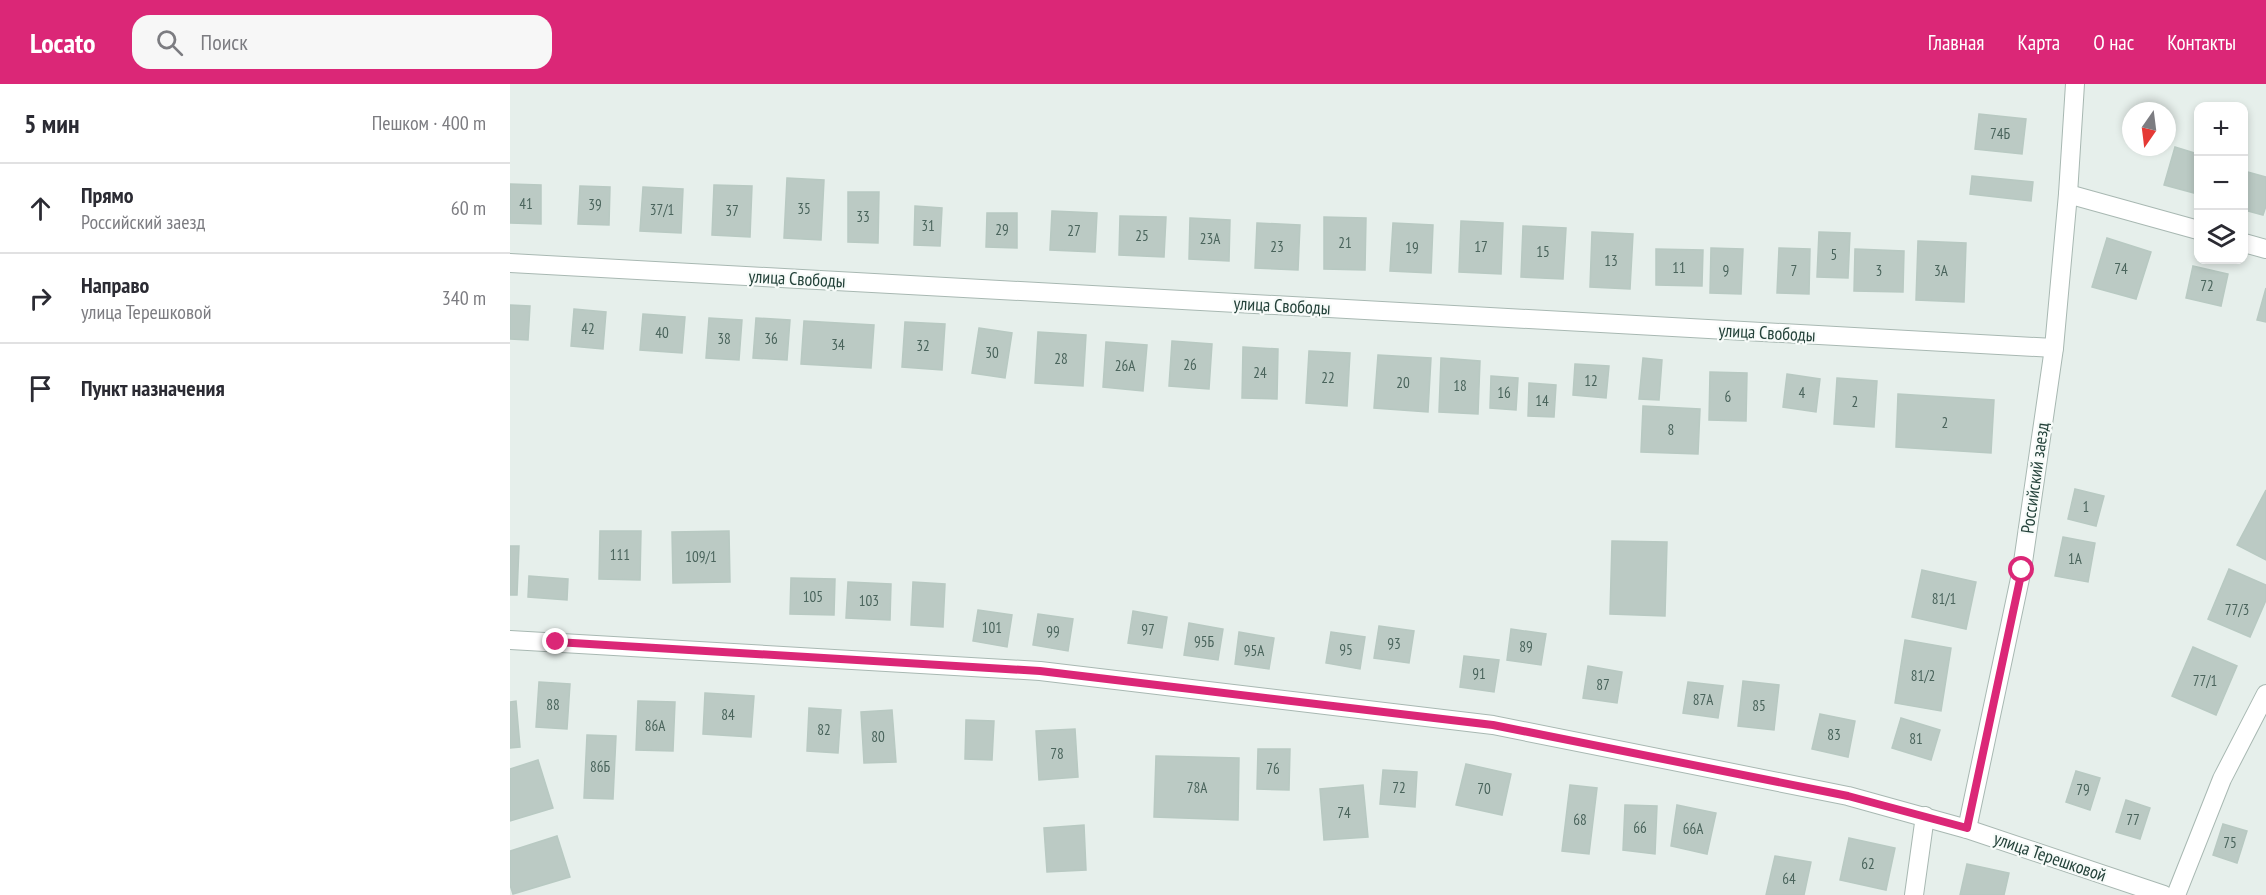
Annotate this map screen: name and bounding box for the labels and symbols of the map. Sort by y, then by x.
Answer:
north arrow [2122,102,2176,156]
house number: 74Б [1990,124,2010,143]
house number: 41 [519,194,533,213]
house number: 39 [588,195,602,214]
house number: 35 [797,199,811,218]
house number: 37/1 [650,200,674,219]
house number: 37 [725,201,739,220]
house number: 33 [856,207,870,226]
house number: 31 [921,216,935,235]
house number: 29 [995,220,1009,239]
house number: 27 [1067,221,1081,240]
house number: 25 [1135,226,1149,245]
house number: 23А [1200,229,1221,248]
house number: 21 [1338,233,1352,252]
house number: 23 [1270,237,1284,256]
house number: 17 [1474,237,1488,256]
house number: 19 [1405,238,1419,257]
house number: 15 [1536,242,1550,261]
house number: 5 [1831,245,1837,264]
house number: 13 [1604,251,1618,270]
house number: 11 [1672,258,1686,277]
house number: 74 [2114,259,2128,278]
house number: 9 [1723,261,1729,280]
house number: 7 [1791,261,1797,280]
house number: 3 [1876,261,1882,280]
house number: 3А [1934,261,1949,280]
street label: улица Свободы [748,264,846,293]
house number: 72 [2200,276,2214,295]
street label: улица Свободы [1233,291,1331,320]
street label: улица Свободы [1718,318,1816,347]
house number: 42 [581,319,595,338]
house number: 40 [655,323,669,342]
house number: 38 [717,329,731,348]
house number: 36 [764,329,778,348]
house number: 34 [831,335,845,354]
house number: 32 [916,336,930,355]
house number: 30 [985,343,999,362]
house number: 28 [1054,349,1068,368]
house number: 26 [1183,355,1197,374]
house number: 26А [1115,356,1136,375]
house number: 24 [1253,363,1267,382]
house number: 22 [1321,368,1335,387]
house number: 12 [1584,371,1598,390]
house number: 20 [1396,373,1410,392]
house number: 18 [1453,376,1467,395]
house number: 16 [1497,383,1511,402]
house number: 4 [1799,383,1806,402]
house number: 6 [1725,387,1732,406]
house number: 14 [1535,391,1549,410]
house number: 2 [1852,392,1858,411]
house number: 2 [1942,413,1948,432]
house number: 8 [1668,420,1674,439]
street label: Российский заезд [2015,421,2054,535]
house number: 1 [2083,497,2089,516]
house number: 111 [610,545,630,564]
house number: 109/1 [685,547,717,566]
house number: 1А [2068,549,2083,568]
route start [2008,556,2034,582]
house number: 105 [803,587,823,606]
house number: 81/1 [1932,589,1956,608]
house number: 103 [859,591,879,610]
house number: 77/3 [2225,600,2249,619]
house number: 101 [982,618,1002,637]
house number: 97 [1141,620,1155,639]
house number: 99 [1046,622,1060,641]
route end [542,628,568,654]
house number: 95Б [1194,632,1214,651]
house number: 93 [1387,634,1401,653]
house number: 89 [1519,637,1533,656]
house number: 95 [1339,640,1353,659]
house number: 95А [1244,641,1265,660]
house number: 91 [1472,664,1486,683]
house number: 81/2 [1911,666,1935,685]
house number: 77/1 [2193,671,2217,690]
house number: 87 [1596,675,1610,694]
house number: 87А [1693,690,1714,709]
house number: 88 [546,695,560,714]
house number: 85 [1752,696,1766,715]
house number: 84 [721,705,735,724]
house number: 86А [645,716,666,735]
house number: 82 [817,720,831,739]
house number: 83 [1827,725,1841,744]
house number: 80 [871,727,885,746]
house number: 81 [1909,729,1923,748]
house number: 78 [1050,744,1064,763]
house number: 86Б [590,757,610,776]
house number: 76 [1266,759,1280,778]
house number: 78А [1187,778,1208,797]
house number: 72 [1392,778,1406,797]
house number: 70 [1477,779,1491,798]
house number: 79 [2076,780,2090,799]
house number: 74 [1337,803,1351,822]
house number: 68 [1573,810,1587,829]
house number: 77 [2126,810,2140,829]
house number: 66 [1633,818,1647,837]
house number: 66А [1683,819,1704,838]
street label: улица Терешковой [1991,827,2109,887]
house number: 75 [2223,833,2237,852]
house number: 62 [1861,854,1875,873]
house number: 64 [1782,869,1796,888]

